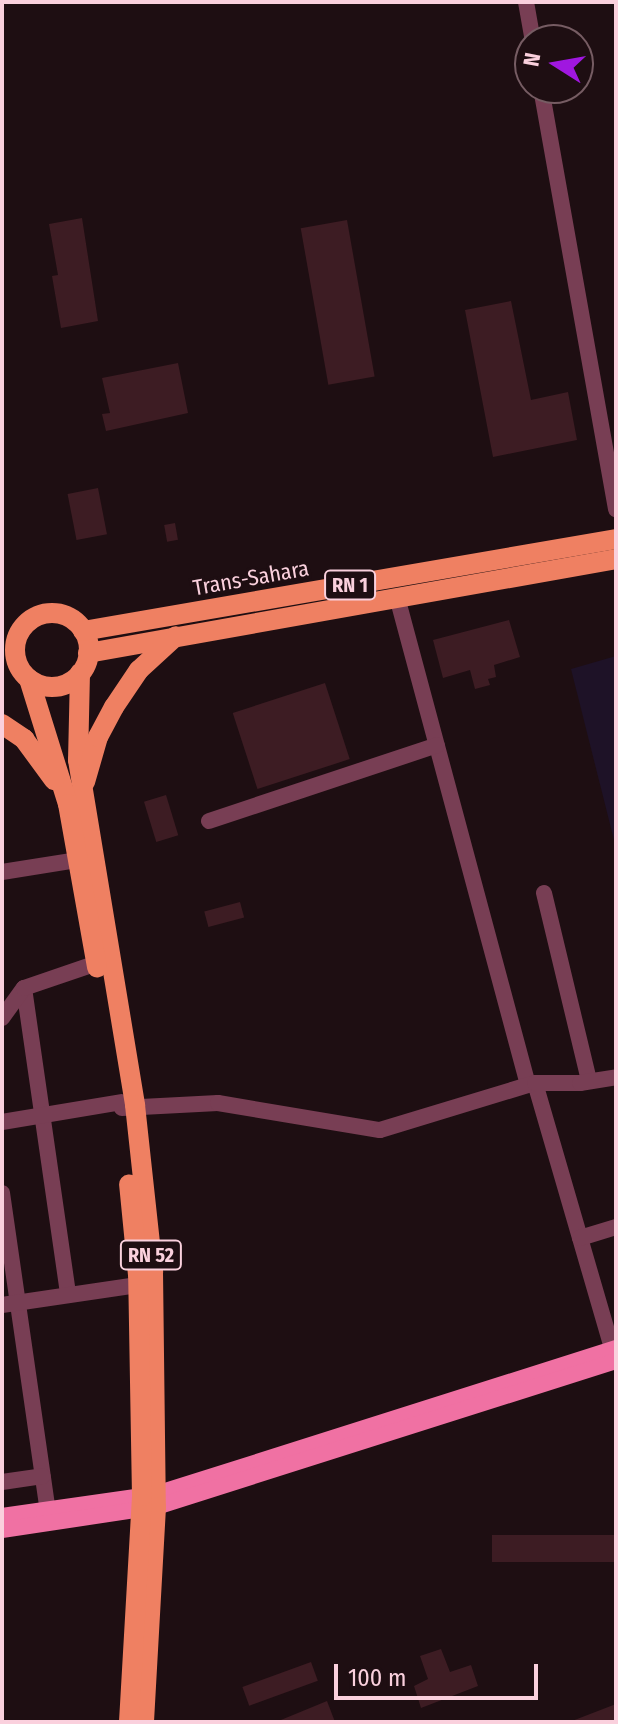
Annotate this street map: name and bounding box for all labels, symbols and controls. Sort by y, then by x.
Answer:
north arrow [514,24,594,104]
text: N [517,51,546,69]
street label: Trans-Sahara [191,555,311,601]
road number: RN 1 [324,569,376,601]
road number: RN 52 [119,1239,183,1271]
scale bar [338,1648,542,1698]
text: 100 m [348,1664,406,1692]

